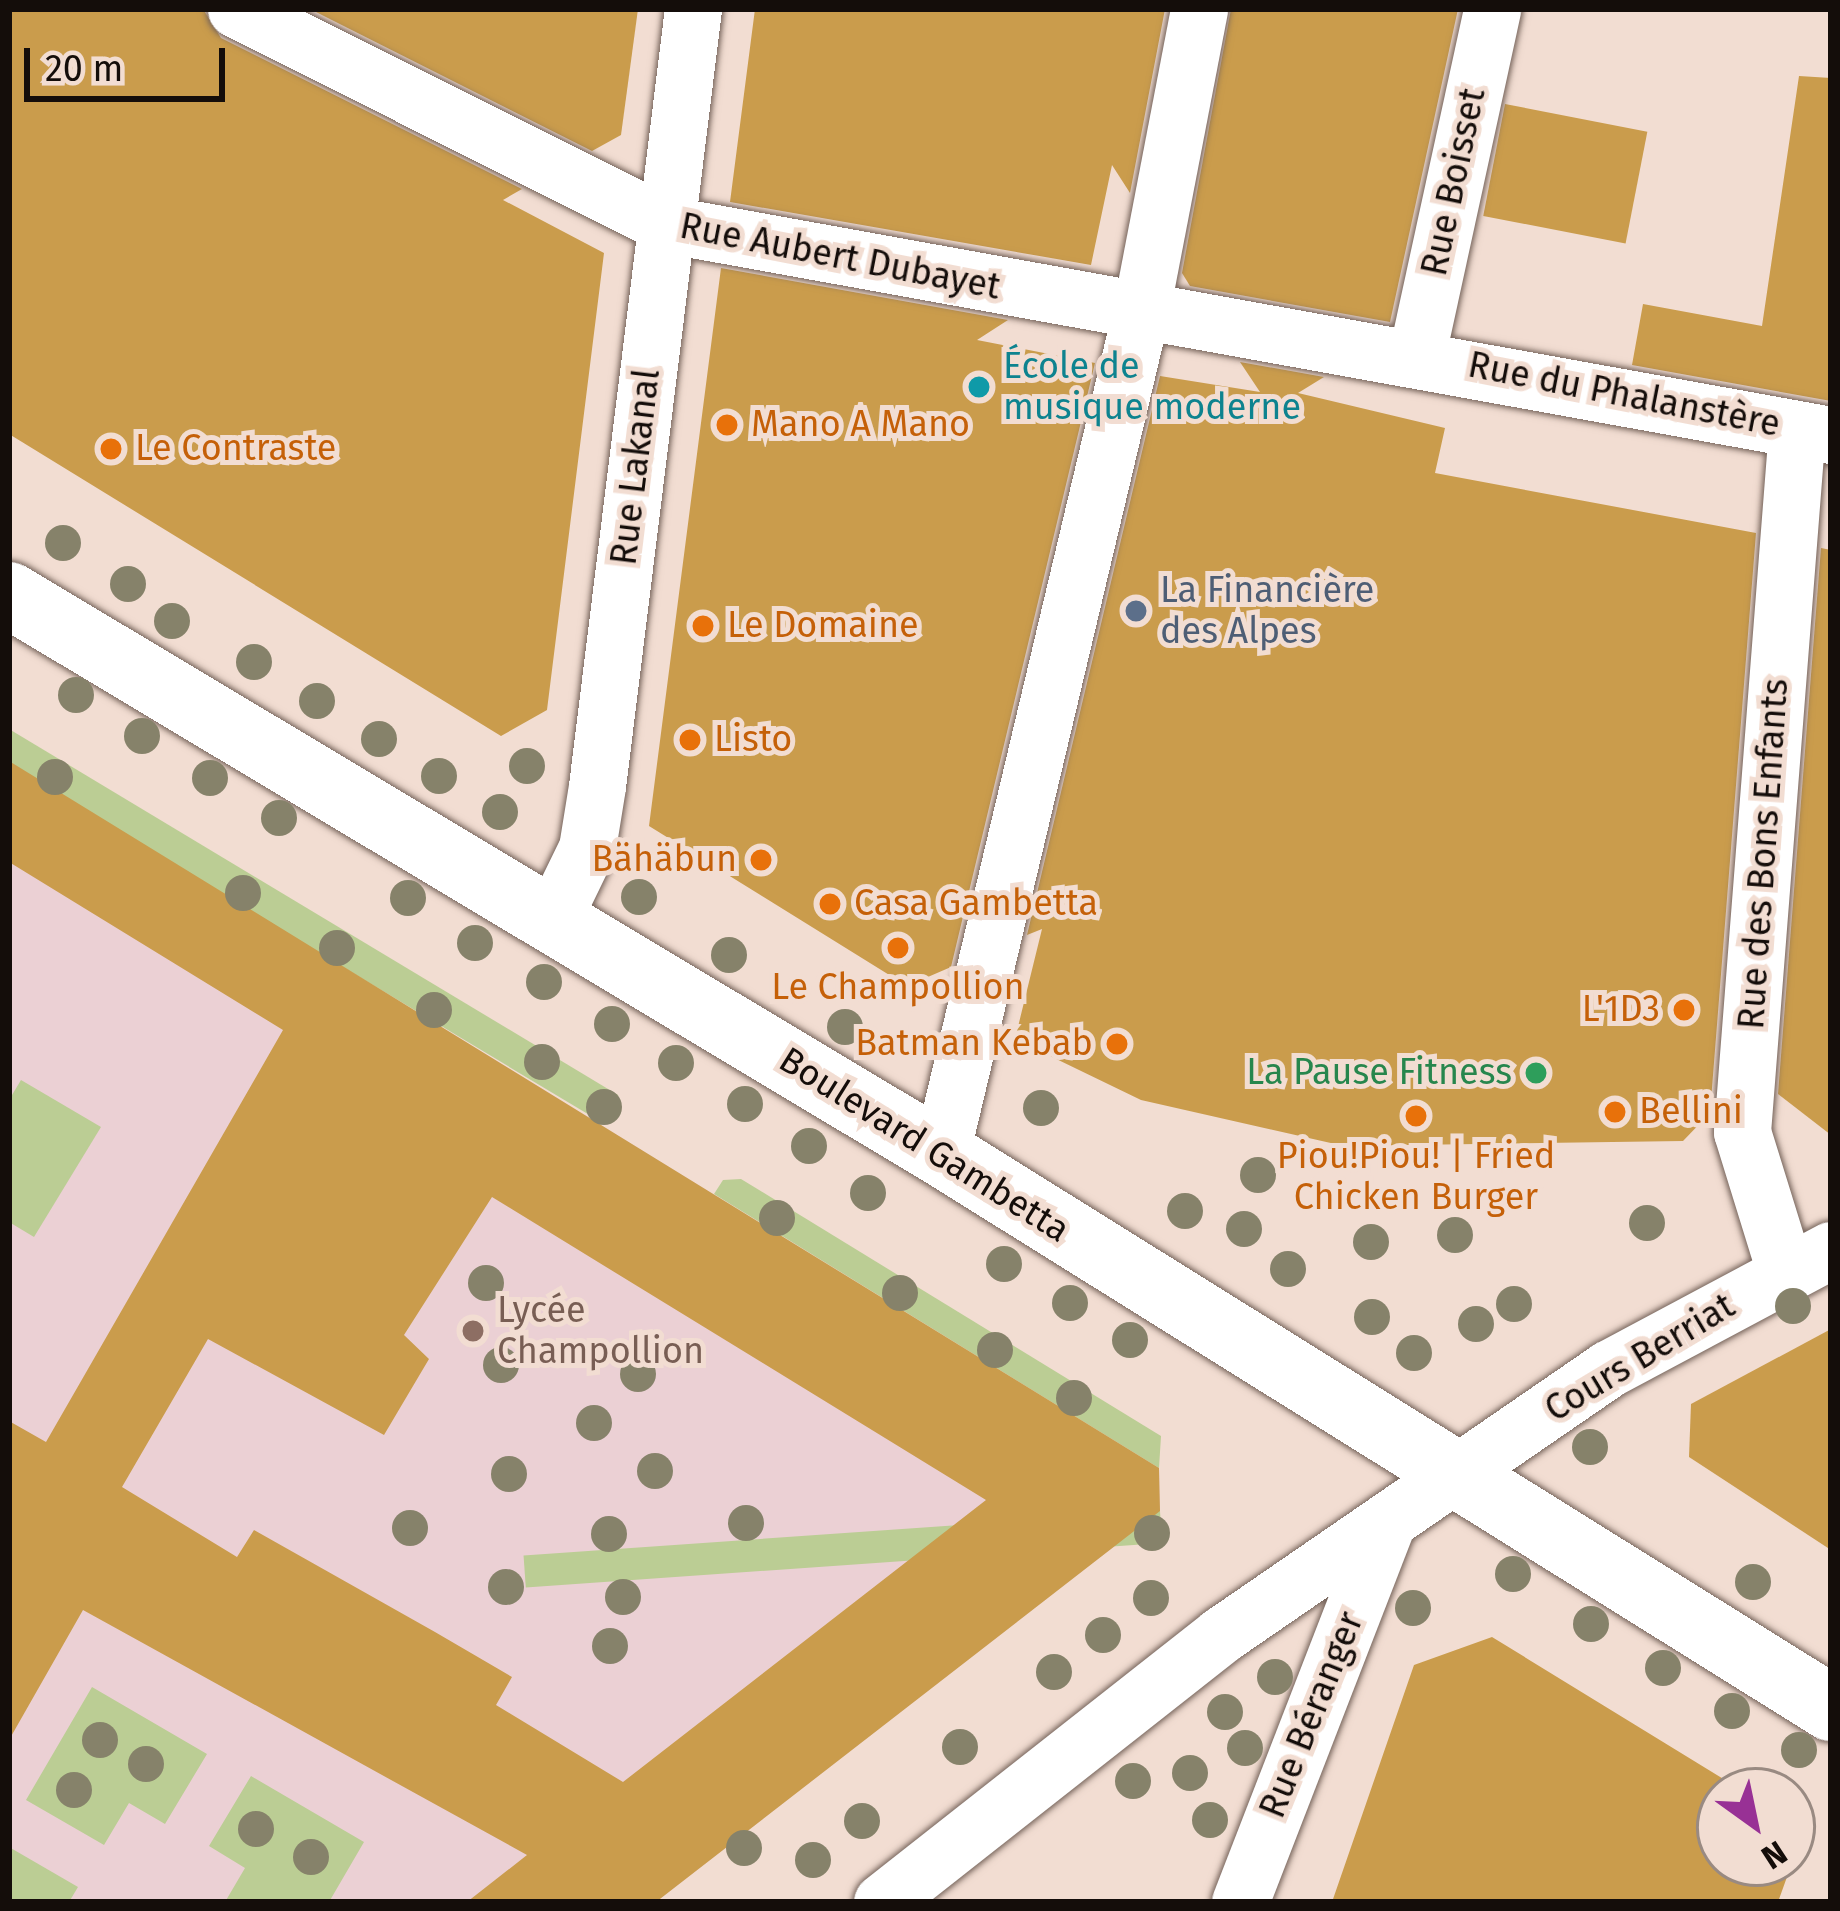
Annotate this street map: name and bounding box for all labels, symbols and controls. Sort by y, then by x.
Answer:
scale bar [30,24,231,98]
text: 20 m [45,47,123,91]
street label: Rue Boisset [1413,84,1495,280]
street label: Rue Aubert Dubayet [676,205,1004,309]
place label: École de musique moderne [1003,344,1301,429]
street label: Rue du Phalanstère [1464,344,1784,446]
street label: Rue Lakanal [603,366,669,568]
marker: École de musique moderne [966,374,992,400]
place label: Mano A Mano [751,403,970,447]
marker: Mano A Mano [714,412,740,438]
place label: Le Contraste [135,427,336,471]
marker: Le Contraste [98,436,124,462]
place label: La Financière des Alpes [1160,568,1374,653]
marker: La Financière des Alpes [1123,598,1149,624]
place label: Le Domaine [727,604,919,648]
marker: Le Domaine [690,613,716,639]
street label: Rue des Bons Enfants [1730,677,1798,1031]
place label: Listo [714,718,792,762]
marker: Listo [677,727,703,753]
place label: Bähäbun [591,838,737,882]
marker: Bähäbun [748,847,774,873]
place label: Casa Gambetta [854,882,1098,926]
marker: Casa Gambetta [817,891,843,917]
marker: Le Champollion [885,935,911,961]
place label: Le Champollion [771,966,1025,1010]
place label: L'1D3 [1582,988,1660,1032]
marker: L'1D3 [1671,997,1697,1023]
place label: Batman Kebab [855,1022,1093,1066]
marker: Batman Kebab [1104,1031,1130,1057]
street label: Boulevard Gambetta [771,1038,1077,1252]
place label: La Pause Fitness [1246,1051,1512,1095]
marker: La Pause Fitness [1523,1060,1549,1086]
place label: Bellini [1639,1090,1743,1134]
marker: Bellini [1602,1099,1628,1125]
marker: Piou!Piou! | Fried Chicken Burger [1403,1103,1429,1129]
place label: Piou!Piou! | Fried Chicken Burger [1277,1134,1555,1219]
street label: Cours Berriat [1538,1285,1742,1431]
place label: Lycée Champollion [497,1288,704,1373]
marker: Lycée Champollion [460,1318,486,1344]
street label: Rue Béranger [1251,1606,1373,1824]
north arrow [1696,1767,1816,1887]
text: N [1754,1832,1794,1877]

